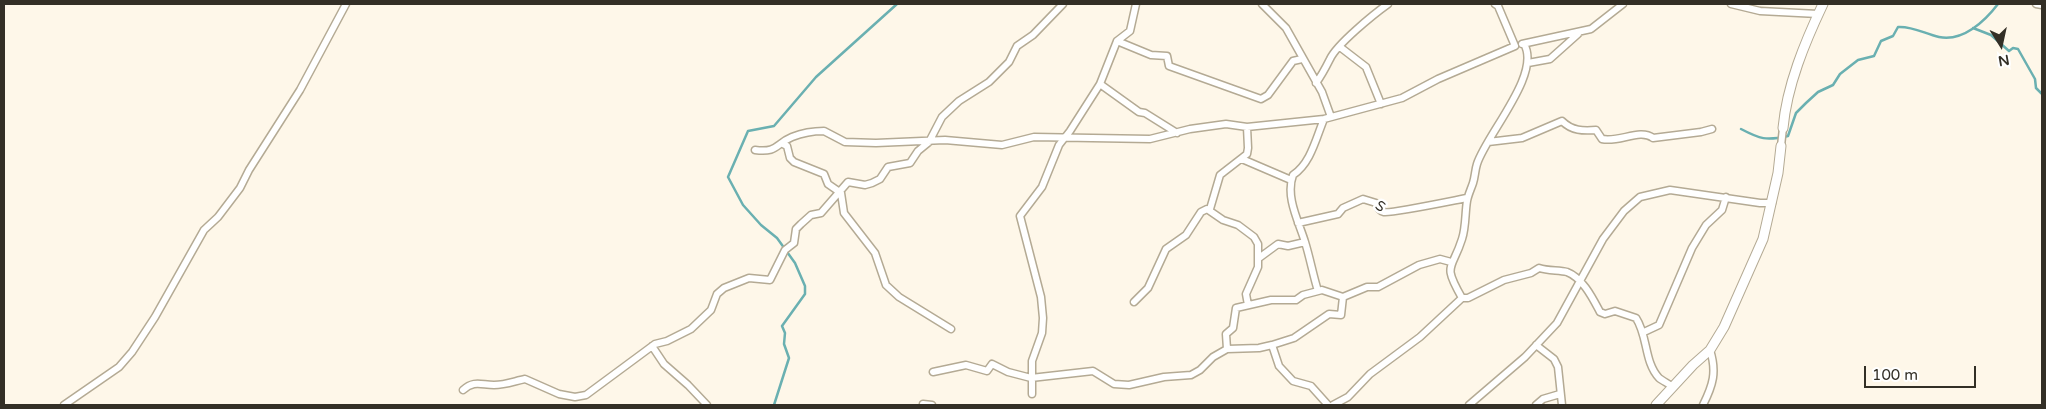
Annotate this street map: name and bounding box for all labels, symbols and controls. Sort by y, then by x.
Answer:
north arrow [1976,20,2026,70]
text: N [1997,51,2011,70]
street label: S [1372,198,1388,216]
scale bar [1866,356,1978,388]
text: 100 m [1872,366,1918,384]

